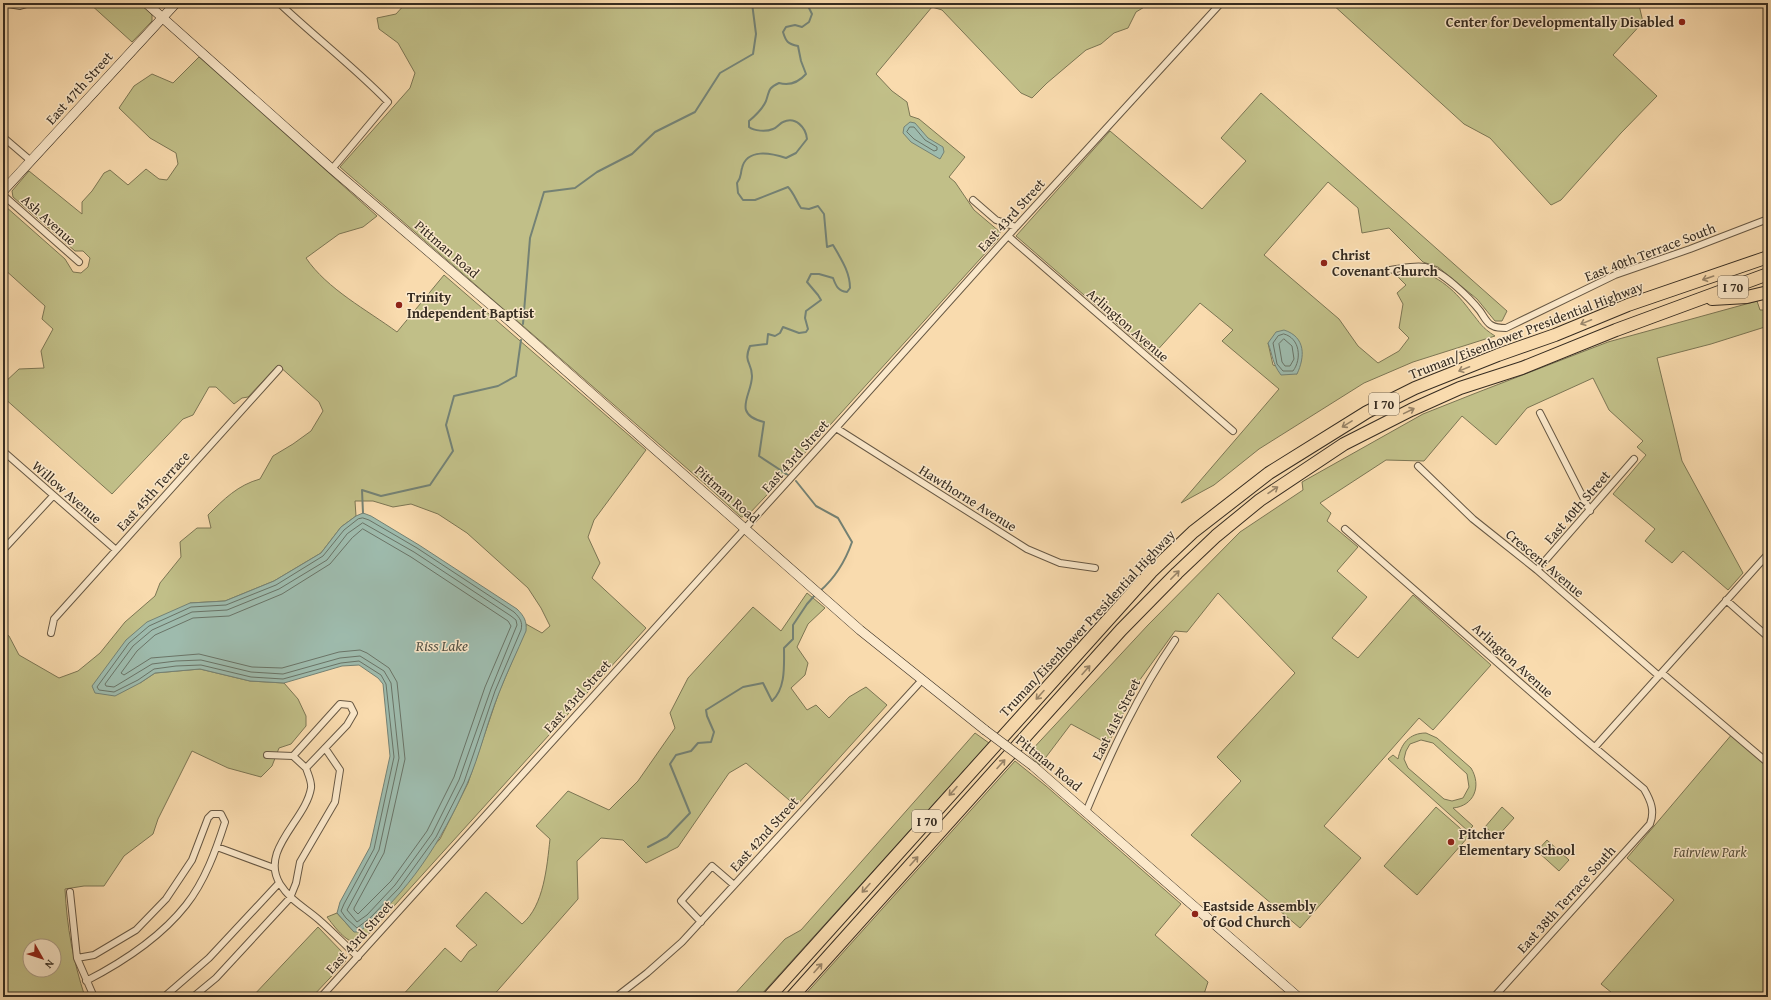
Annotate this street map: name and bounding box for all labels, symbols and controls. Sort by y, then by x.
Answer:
place label: Center for Developmentally Disabled [1446,12,1674,32]
marker: Center for Developmentally Disabled [1677,17,1687,27]
street label: East 47th Street [41,47,117,129]
street label: East 43rd Street [973,174,1049,256]
street label: Ash Avenue [17,190,81,250]
street label: Pittman Road [410,215,484,283]
street label: East 40th Terrace South [1582,218,1718,286]
place label: Christ Covenant Church [1332,245,1439,281]
marker: Christ Covenant Church [1319,258,1329,268]
one-way arrow [1702,275,1714,283]
street label: Truman/Eisenhower Presidential Highway [1406,276,1646,384]
road number: I 70 [1718,276,1748,298]
street label: Arlington Avenue [1083,284,1174,367]
place label: Trinity Independent Baptist [407,287,535,323]
marker: Trinity Independent Baptist [394,300,404,310]
one-way arrow [1580,319,1592,327]
one-way arrow [1459,365,1471,373]
road number: I 70 [1369,393,1399,415]
one-way arrow [1403,407,1415,414]
street label: East 43rd Street [757,415,833,497]
one-way arrow [1341,421,1353,429]
street label: East 45th Terrace [112,446,195,535]
street label: Willow Avenue [28,456,107,528]
street label: Pittman Road [690,460,764,528]
street label: Hawthorne Avenue [915,460,1021,536]
street label: East 40th Street [1539,466,1615,548]
one-way arrow [1267,486,1278,494]
street label: Crescent Avenue [1501,524,1589,602]
street label: Truman/Eisenhower Presidential Highway [995,525,1179,721]
one-way arrow [1170,570,1180,580]
street label: Arlington Avenue [1468,618,1558,702]
water label: Riss Lake [415,635,468,656]
street label: East 43rd Street [539,655,615,737]
one-way arrow [1081,664,1090,675]
street label: East 41st Street [1087,674,1145,764]
one-way arrow [1036,690,1045,700]
street label: Pittman Road [1012,730,1087,796]
one-way arrow [996,759,1005,769]
one-way arrow [949,786,958,797]
street label: East 42nd Street [725,792,803,876]
road number: I 70 [912,810,942,832]
place label: Pitcher Elementary School [1459,824,1576,860]
marker: Pitcher Elementary School [1446,837,1456,847]
street label: East 38th Terrace South [1512,841,1620,957]
park label: Fairview Park [1672,842,1747,862]
one-way arrow [909,856,919,866]
one-way arrow [862,883,871,893]
street label: East 43rd Street [321,896,397,978]
place label: Eastside Assembly of God Church [1203,896,1317,932]
marker: Eastside Assembly of God Church [1190,909,1200,919]
north arrow [22,938,62,978]
text: N [41,956,58,973]
one-way arrow [813,963,822,973]

